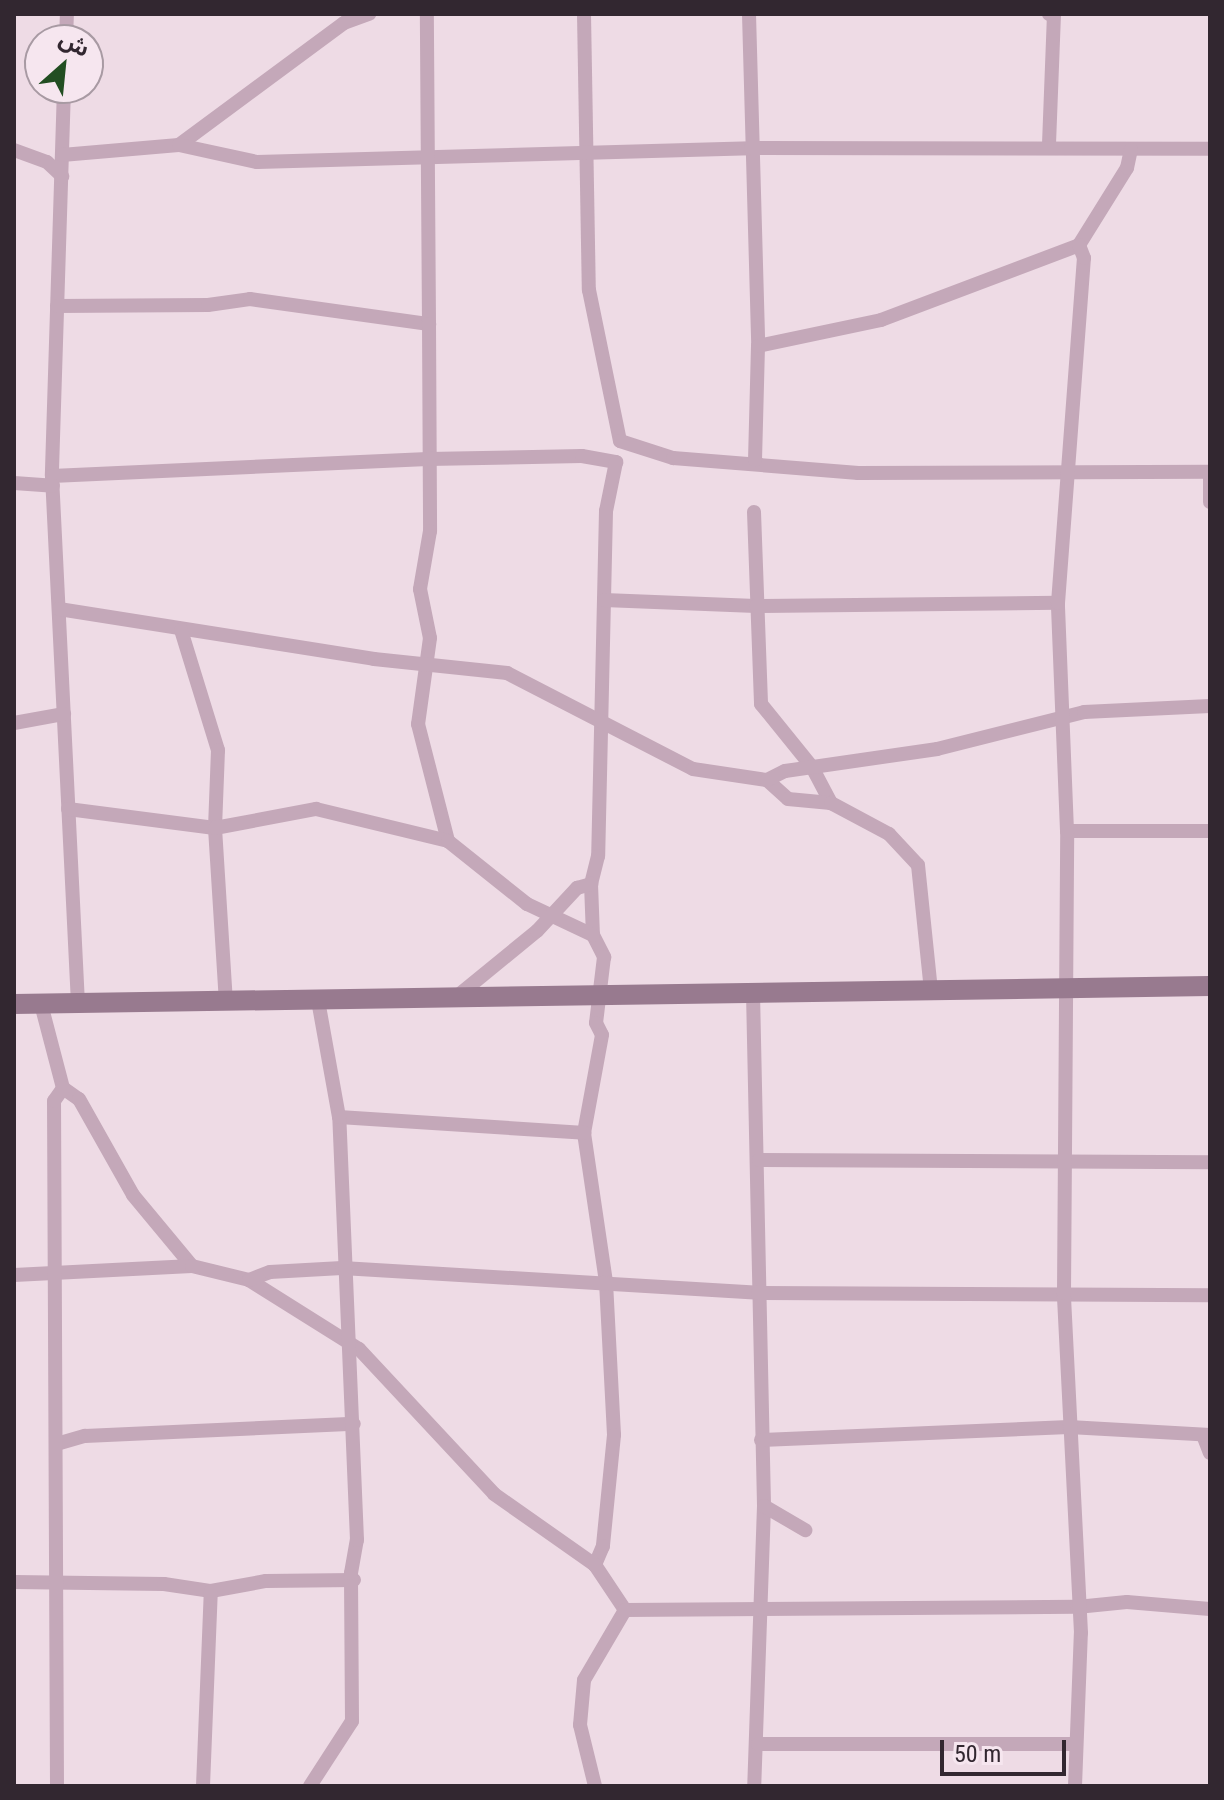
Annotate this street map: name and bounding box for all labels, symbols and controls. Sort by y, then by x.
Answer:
north arrow [24,24,104,104]
text: ش [55,26,93,62]
scale bar [944,1724,1070,1774]
text: 50 m [954,1740,1001,1768]

